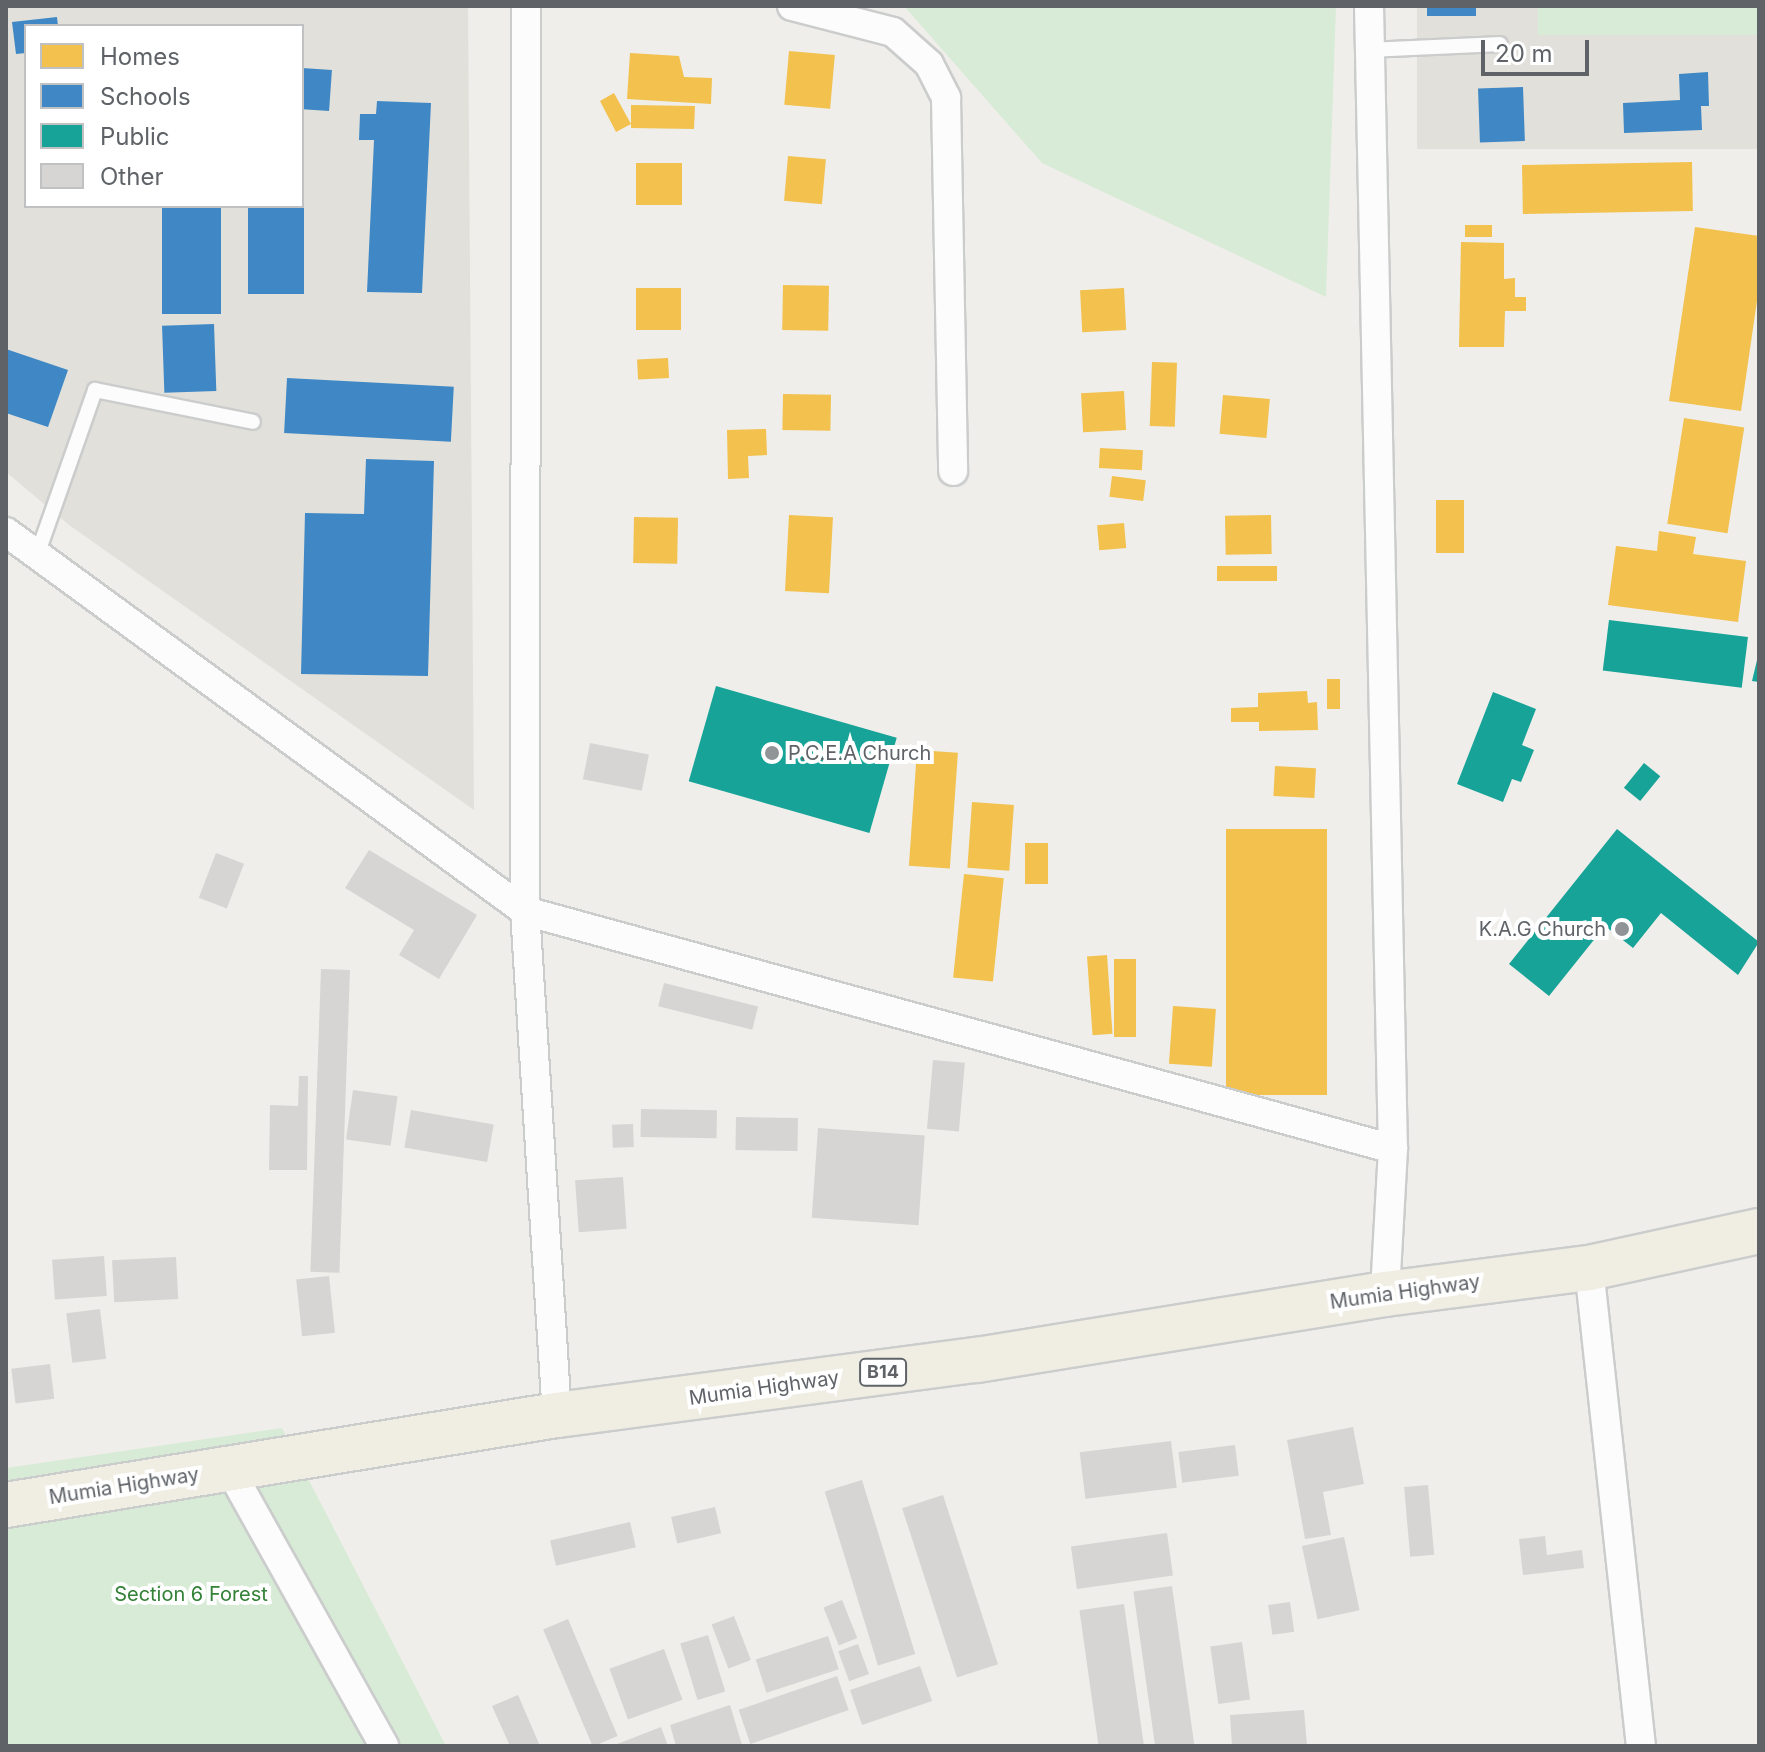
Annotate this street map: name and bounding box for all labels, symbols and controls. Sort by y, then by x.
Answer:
legend [24,24,304,208]
scale bar [1485,24,1593,74]
text: 20 m [1495,39,1553,68]
text: Homes [100,42,180,71]
text: Schools [100,82,191,111]
text: Public [100,122,170,151]
text: Other [100,162,163,191]
place label: P.C.E.A Church [788,741,931,765]
marker: P.C.E.A Church [763,744,781,762]
place label: K.A.G Church [1479,917,1606,941]
marker: K.A.G Church [1613,920,1631,938]
street label: Mumia Highway [1328,1270,1482,1314]
road number: B14 [859,1358,907,1386]
street label: Mumia Highway [687,1366,841,1410]
street label: Mumia Highway [47,1462,201,1510]
park label: Section 6 Forest [114,1582,268,1606]

